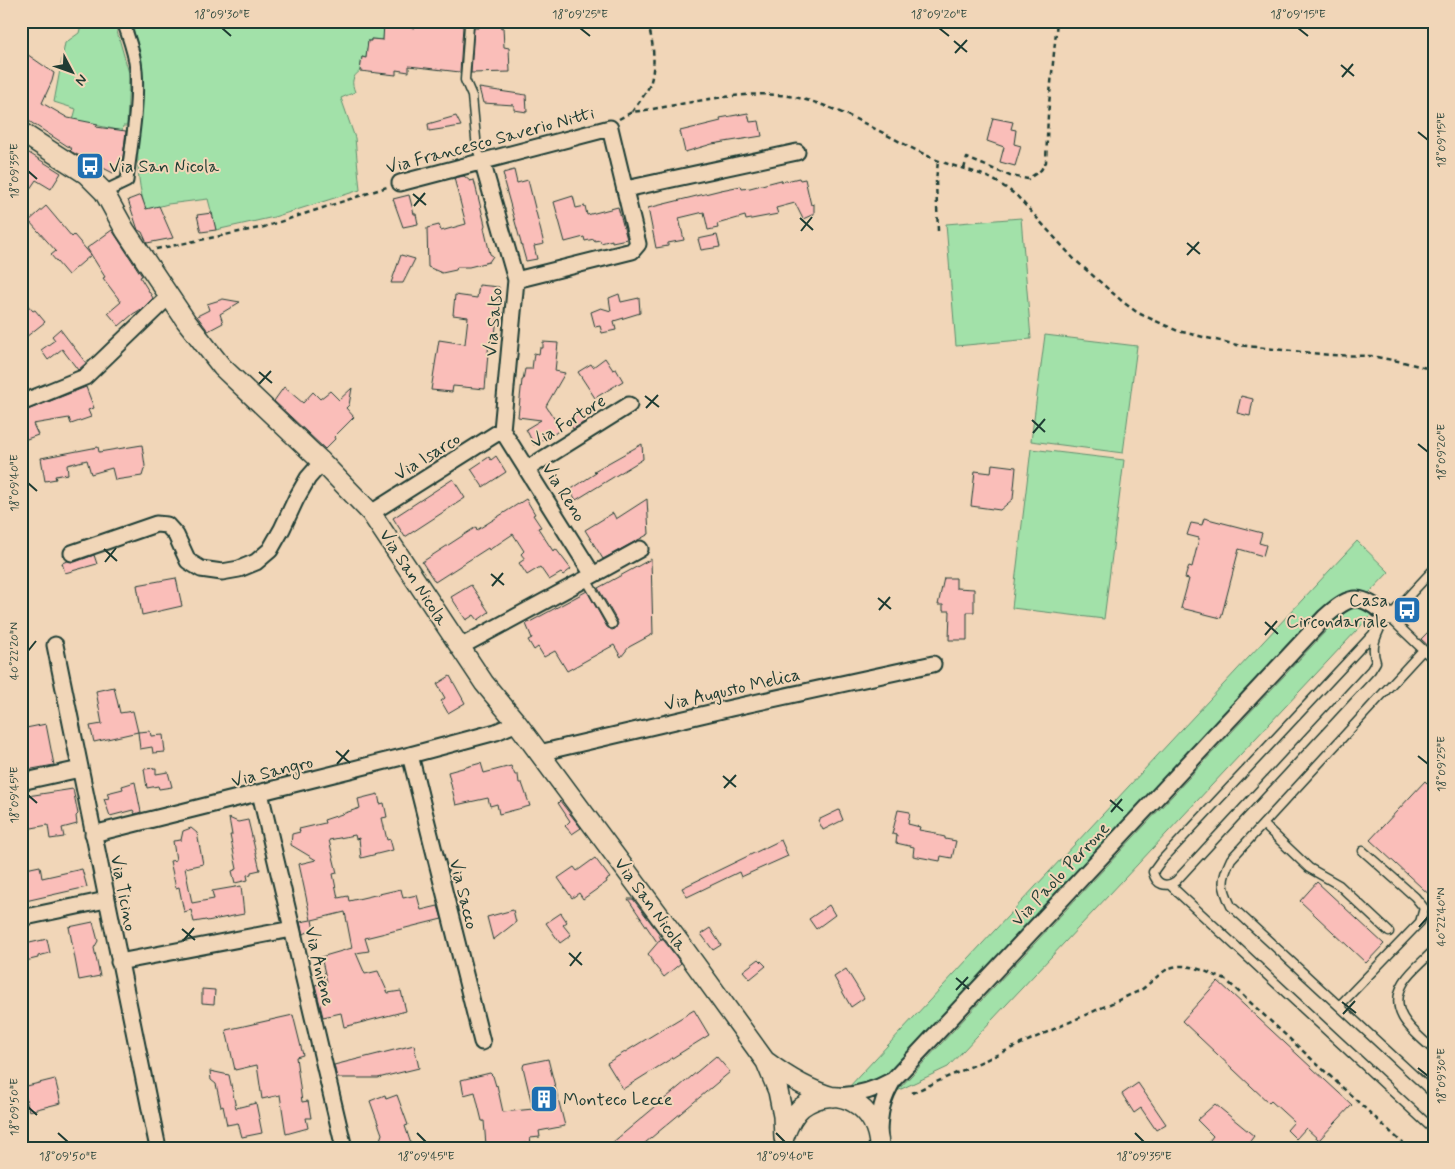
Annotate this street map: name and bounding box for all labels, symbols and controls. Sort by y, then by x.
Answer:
text: 18°09'30"E [194,7,250,23]
text: 18°09'25"E [552,7,608,23]
text: 18°09'20"E [911,7,967,23]
text: 18°09'15"E [1270,7,1326,23]
north arrow [48,48,98,98]
text: N [71,70,91,89]
street label: Via Francesco Saverio Nitti [383,102,597,180]
text: 18°09'15"E [1434,112,1450,168]
text: 18°09'35"E [7,143,23,199]
bus stop icon: Via San Nicola [75,151,105,181]
place label: Via San Nicola [109,155,219,179]
street label: Via Salso [479,287,509,358]
street label: Via Fortore [526,389,611,454]
text: 18°09'20"E [1434,424,1450,480]
street label: Via Isarco [390,427,465,487]
text: 18°09'40"E [7,454,23,512]
street label: Via Reno [536,458,591,527]
street label: Via San Nicola [373,525,453,630]
place label: Casa Circondariale [1286,589,1388,634]
bus stop icon: Casa Circondariale [1392,595,1422,625]
text: 40°22'20"N [7,622,23,680]
street label: Via Augusto Melica [662,663,803,717]
text: 18°09'25"E [1434,736,1450,792]
street label: Via Sangro [229,750,316,795]
text: 18°09'45"E [7,766,23,824]
street label: Via Paolo Perrone [1006,817,1116,932]
street label: Via Ticino [104,853,142,933]
street label: Via San Nicola [608,853,692,956]
street label: Via Sacco [443,857,483,932]
text: 40°22'40"N [1434,888,1450,946]
street label: Via Aniene [298,924,340,1008]
text: 18°09'30"E [1434,1048,1450,1104]
text: 18°09'50"E [7,1078,23,1136]
building icon: Monteco Lecce [529,1084,559,1114]
place label: Monteco Lecce [563,1088,673,1112]
text: 18°09'50"E [39,1149,97,1165]
text: 18°09'45"E [397,1149,455,1165]
text: 18°09'40"E [756,1149,814,1165]
text: 18°09'35"E [1116,1149,1172,1165]

